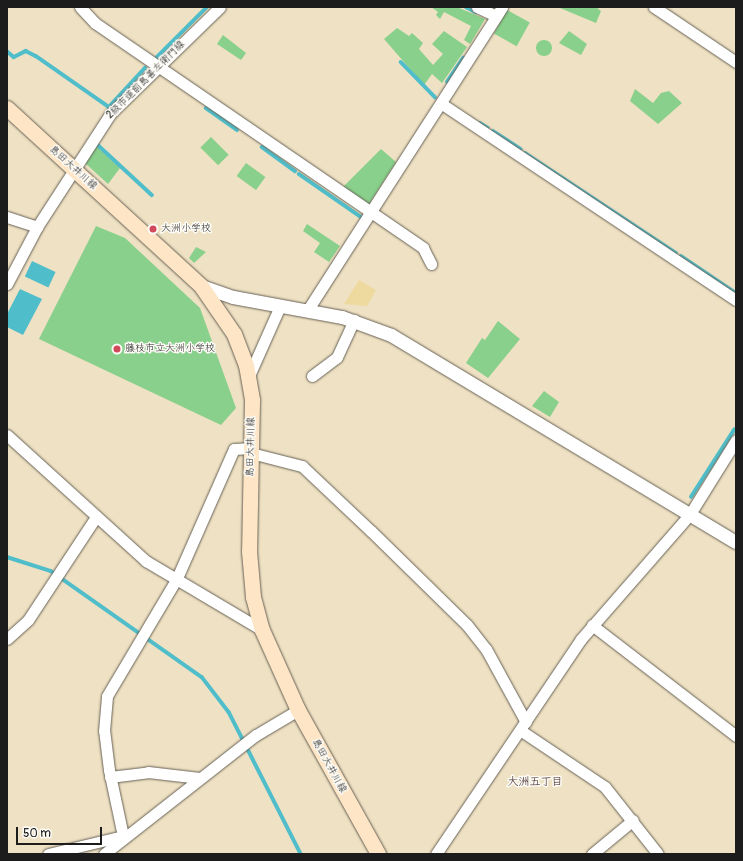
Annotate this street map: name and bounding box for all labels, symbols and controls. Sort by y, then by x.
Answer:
street label: 2級市道前島善左衛門線 [104,38,188,122]
street label: 島田大井川線 [47,143,99,193]
place label: 大洲小学校 [161,223,211,235]
marker: 大洲小学校 [148,224,158,234]
place label: 藤枝市立大洲小学校 [125,343,215,355]
marker: 藤枝市立大洲小学校 [112,344,122,354]
street label: 島田大井川線 [244,417,258,477]
street label: 島田大井川線 [309,737,349,795]
district label: 大洲五丁目 [508,775,562,789]
scale bar [18,819,104,845]
text: 50 m [23,826,51,841]

